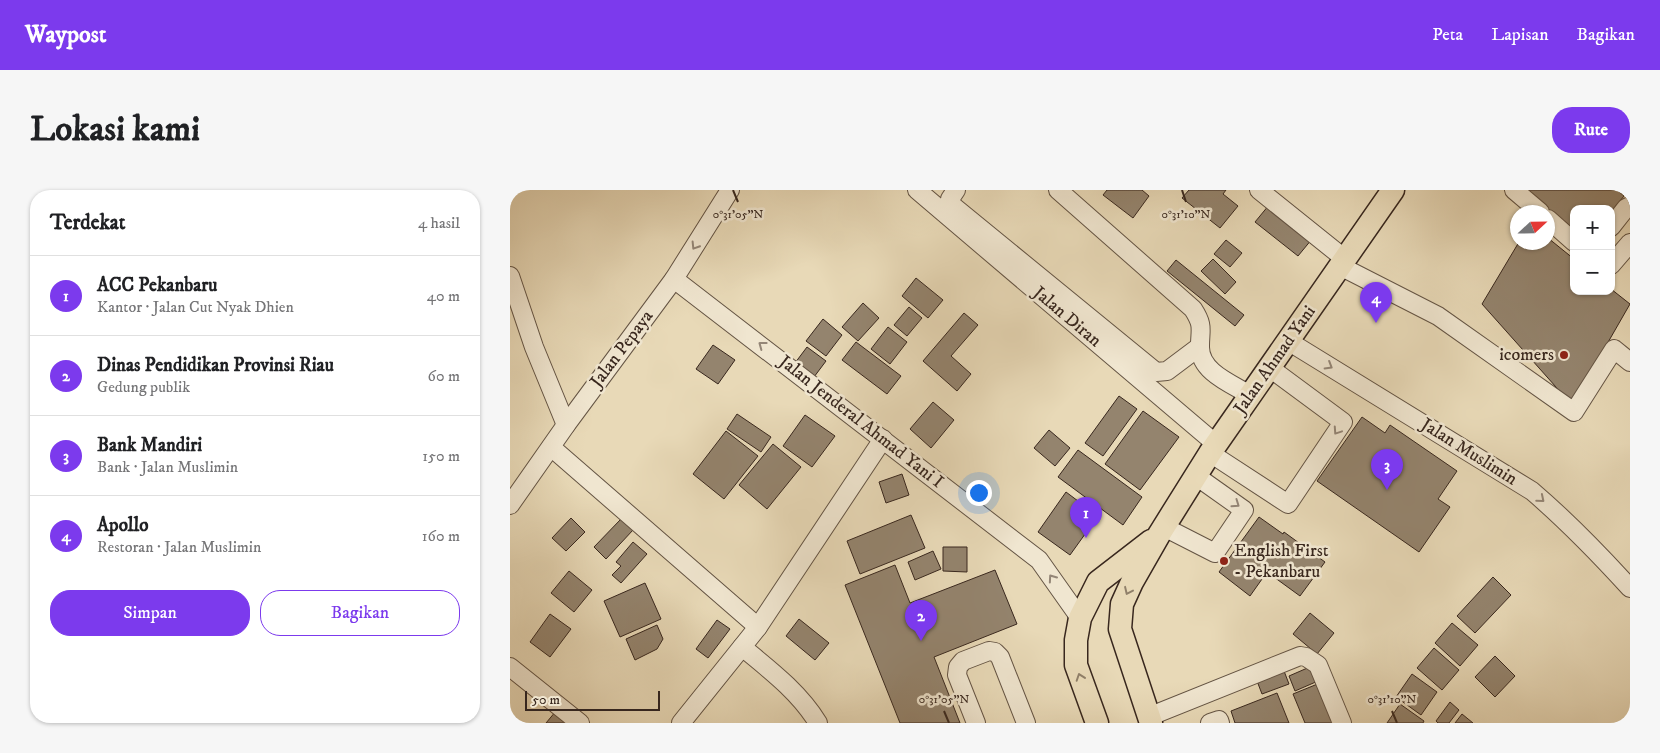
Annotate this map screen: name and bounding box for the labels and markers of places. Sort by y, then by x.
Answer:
pin: 4 [1360,282,1392,323]
place label: icomers [1499,344,1554,366]
marker: icomers [1558,349,1570,361]
pin: 3 [1371,449,1403,490]
pin: 1 [1070,497,1102,538]
place label: English First - Pekanbaru [1234,540,1329,583]
marker: English First - Pekanbaru [1218,555,1230,567]
pin: 2 [905,600,937,641]

